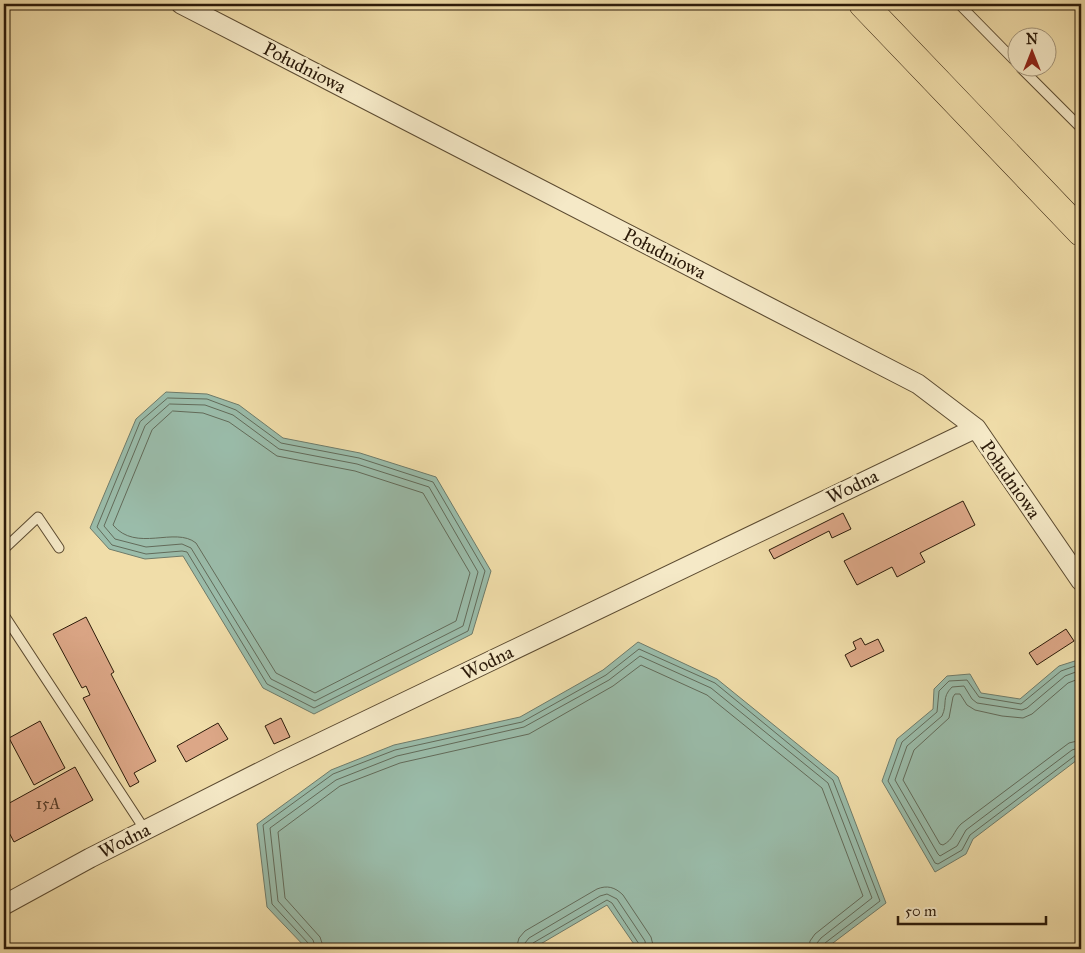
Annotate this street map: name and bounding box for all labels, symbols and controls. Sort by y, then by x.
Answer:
north arrow [1008,28,1058,78]
text: N [1026,31,1038,48]
street label: Południowa [259,37,351,99]
street label: Południowa [619,223,711,285]
street label: Południowa [975,436,1046,524]
street label: Wodna [823,464,883,509]
street label: Wodna [458,640,518,685]
house number: 15A [36,794,60,813]
street label: Wodna [95,817,155,863]
scale bar [898,893,1045,925]
text: 50 m [905,902,937,920]

